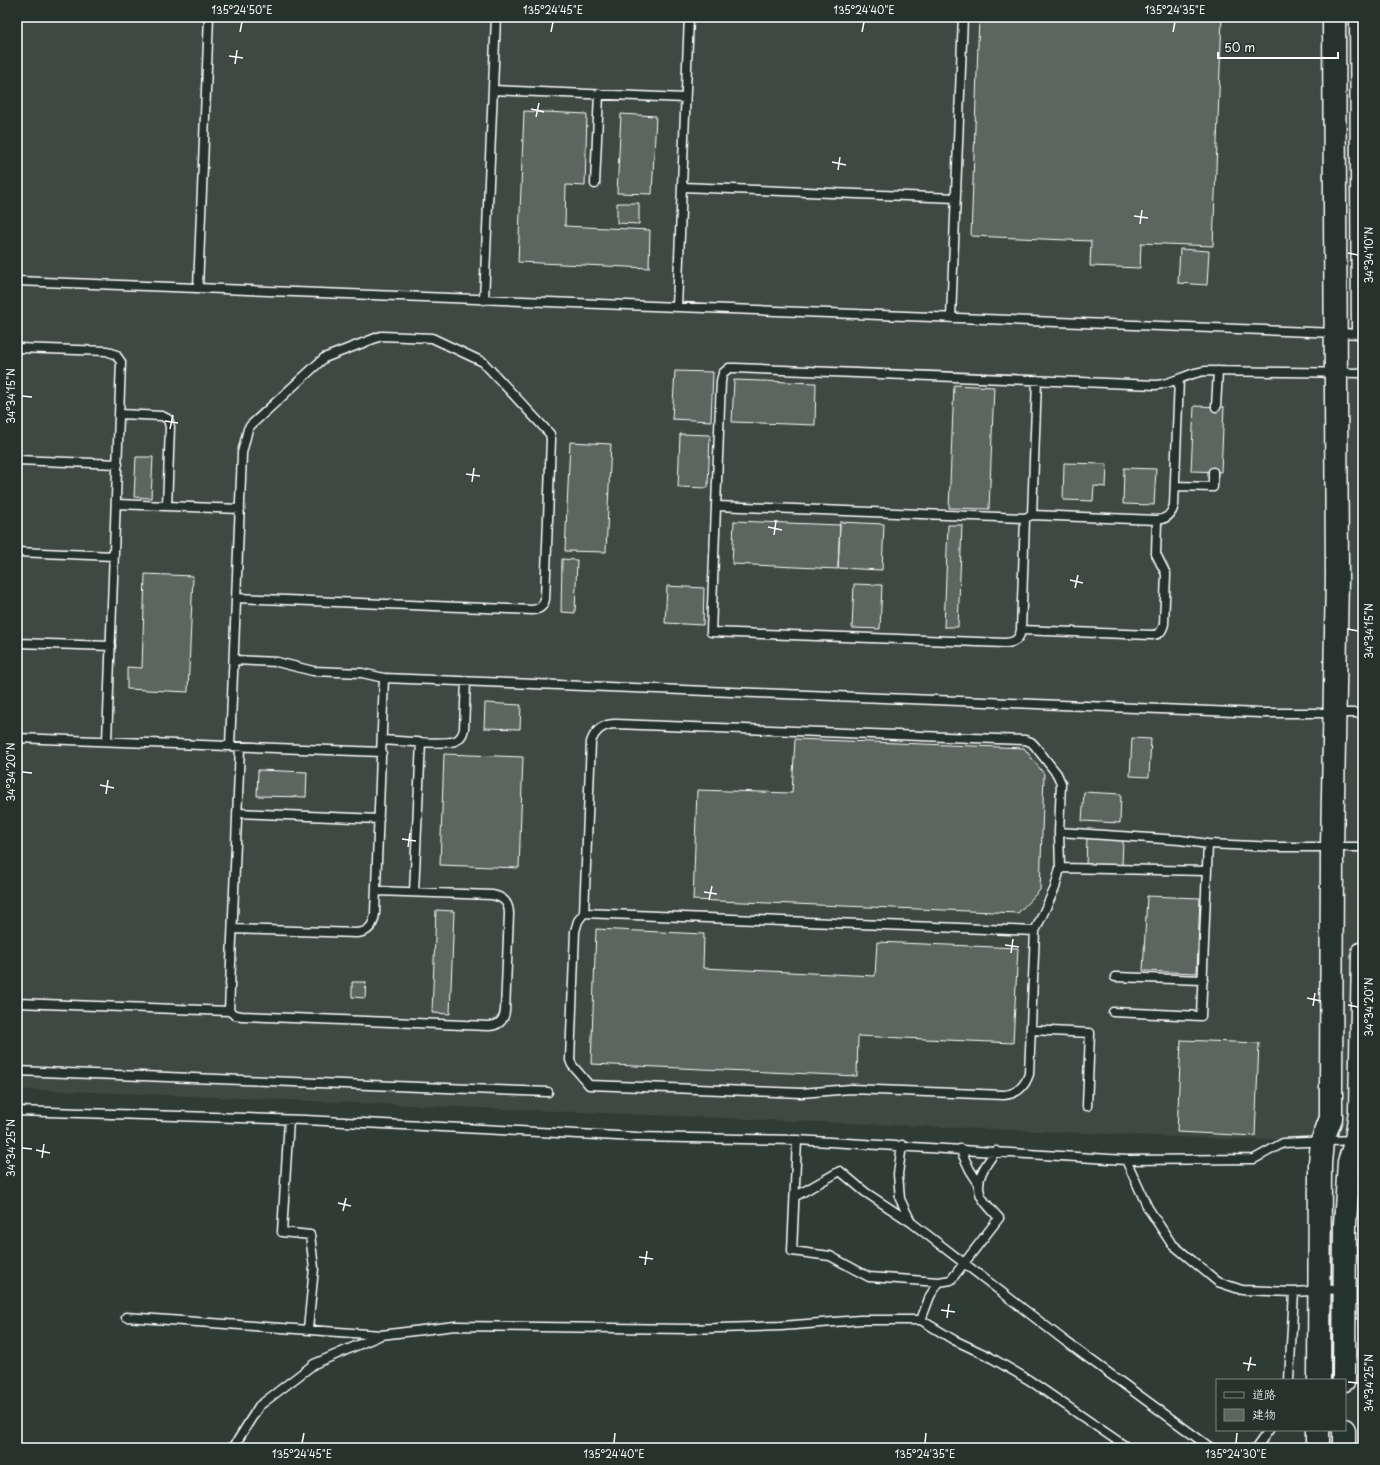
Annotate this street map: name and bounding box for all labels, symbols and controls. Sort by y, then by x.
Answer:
text: 135°24'50"E [212,2,272,17]
text: 135°24'45"E [523,2,583,17]
text: 135°24'40"E [833,2,895,17]
text: 135°24'35"E [1145,2,1205,17]
scale bar [1218,34,1338,60]
text: 50 m [1224,38,1255,56]
text: 34°34'10"N [1361,227,1376,283]
text: 34°34'15"N [3,368,18,424]
text: 34°34'15"N [1361,603,1376,659]
text: 34°34'20"N [3,742,18,802]
text: 34°34'20"N [1361,977,1376,1037]
text: 34°34'25"N [3,1119,18,1177]
text: 34°34'25"N [1361,1354,1376,1412]
legend [1216,1379,1346,1431]
text: 道路 [1252,1385,1276,1403]
text: 建物 [1252,1405,1276,1423]
text: 135°24'45"E [272,1446,332,1461]
text: 135°24'40"E [583,1446,645,1461]
text: 135°24'35"E [895,1446,955,1461]
text: 135°24'30"E [1205,1446,1267,1461]

